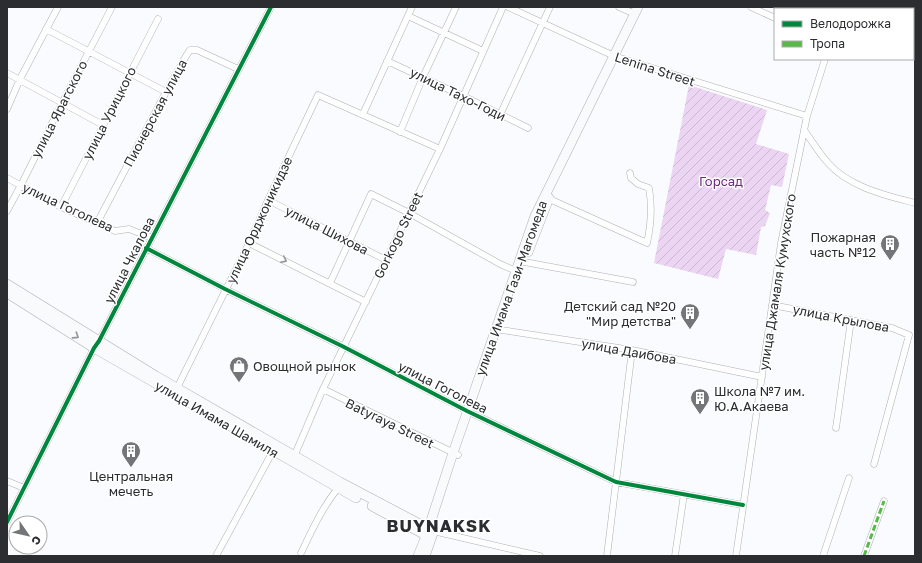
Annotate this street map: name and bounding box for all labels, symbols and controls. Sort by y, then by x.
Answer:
legend [774,8,914,60]
text: Велодорожка [810,16,891,31]
text: Тропа [810,36,845,51]
street label: Lenina Street [613,49,697,89]
street label: Пионерская улица [120,56,190,170]
street label: улица Ярагского [28,57,91,160]
street label: улица Урицкого [79,64,139,162]
street label: улица Тахо-Годи [408,64,508,124]
street label: улица Орджоникидзе [223,154,295,286]
park label: Горсад [699,173,743,189]
street label: улица Гоголева [20,179,116,235]
street label: Gorkogo Street [370,189,426,281]
street label: улица Джамаля Кумухского [755,192,799,372]
street label: улица Имама Гази-Магомеда [472,198,550,378]
street label: улица Шихова [283,202,371,258]
street label: улица Чкалова [100,214,158,306]
place label: Пожарная часть №12 [810,229,876,260]
building icon: Пожарная часть №12 [879,233,901,261]
one-way arrow [280,255,287,263]
place label: Детский сад №20 "Мир детства" [564,298,676,329]
street label: улица Крылова [791,301,891,335]
building icon: Детский сад №20 "Мир детства" [679,302,701,330]
one-way arrow [71,331,78,338]
street label: улица Даибова [580,335,678,367]
shop icon: Овощной рынок [228,355,250,383]
place label: Овощной рынок [253,358,357,374]
street label: улица Гоголева [396,358,490,416]
street label: улица Имама Шамиля [152,377,282,461]
place label: Школа №7 им. Ю.А.Акаева [714,383,805,414]
building icon: Школа №7 им. Ю.А.Акаева [689,387,711,415]
street label: Batyraya Street [343,395,437,451]
building icon: Центральная мечеть [120,440,142,468]
place label: Центральная мечеть [89,468,173,499]
north arrow [8,515,48,555]
district label: BUYNAKSK [387,515,491,536]
text: С [29,534,44,548]

